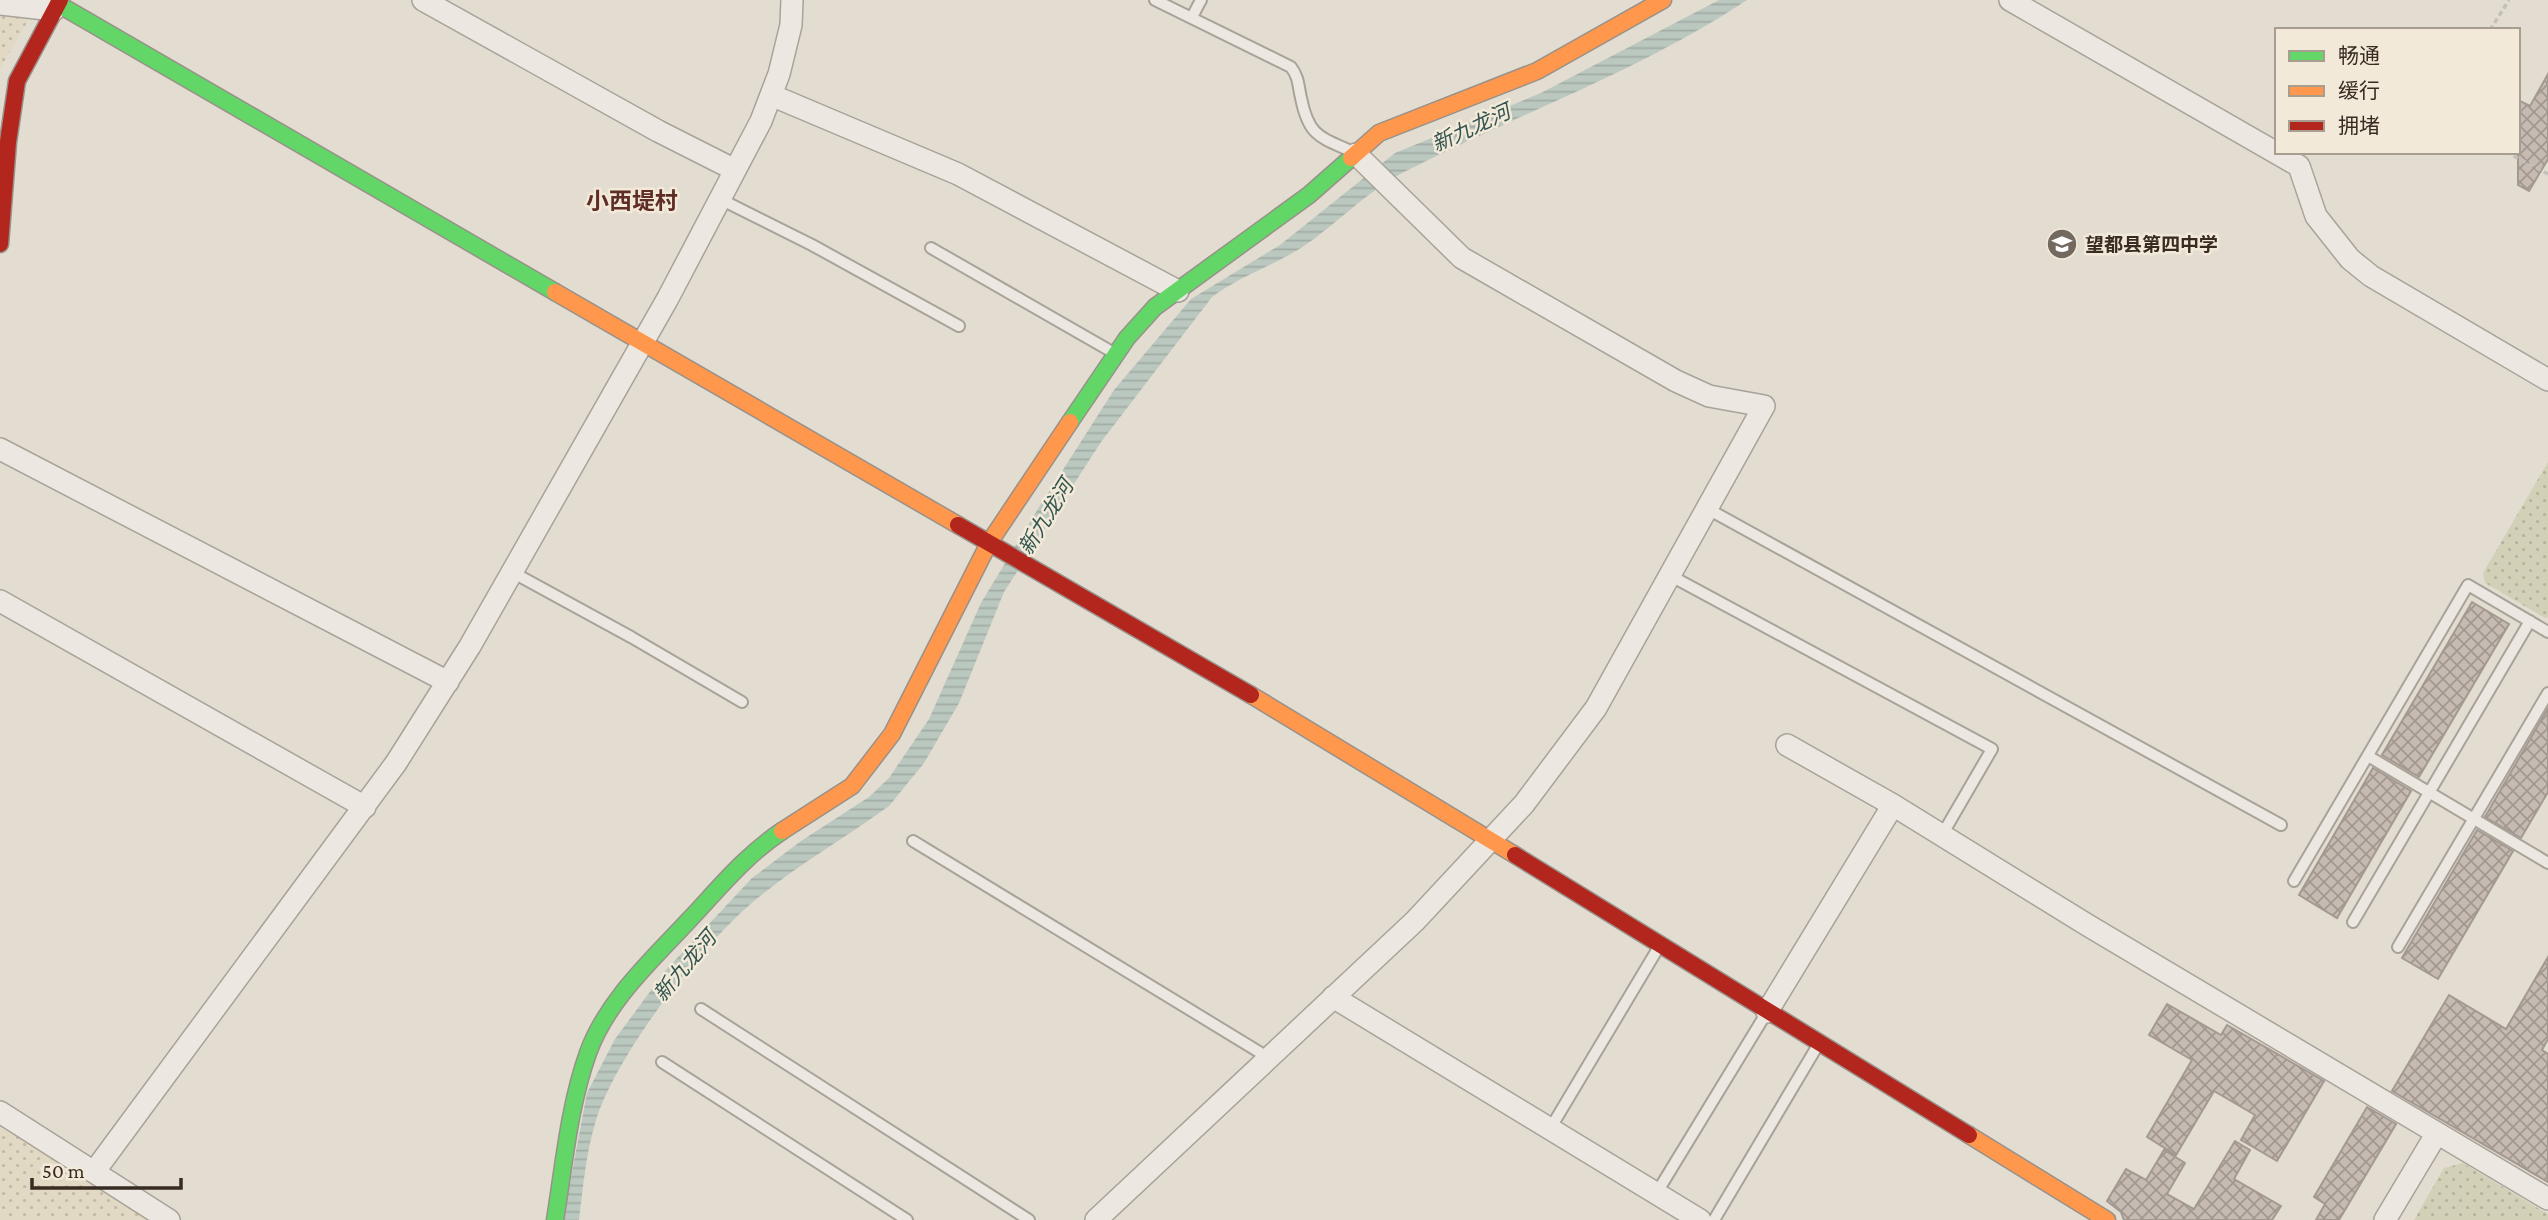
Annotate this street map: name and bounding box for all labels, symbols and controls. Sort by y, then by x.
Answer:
legend [2275,28,2520,154]
text: 畅通 [2338,44,2380,68]
text: 缓行 [2338,79,2380,103]
water label: 新九龙河 [1428,98,1518,157]
text: 拥堵 [2338,114,2380,138]
district label: 小西堤村 [586,188,678,214]
school or university icon: 望都县第四中学 [2045,227,2079,261]
place label: 望都县第四中学 [2085,234,2218,255]
water label: 新九龙河 [1014,472,1081,559]
water label: 新九龙河 [649,923,724,1006]
scale bar [32,1146,180,1190]
text: 50 m [42,1159,85,1183]

